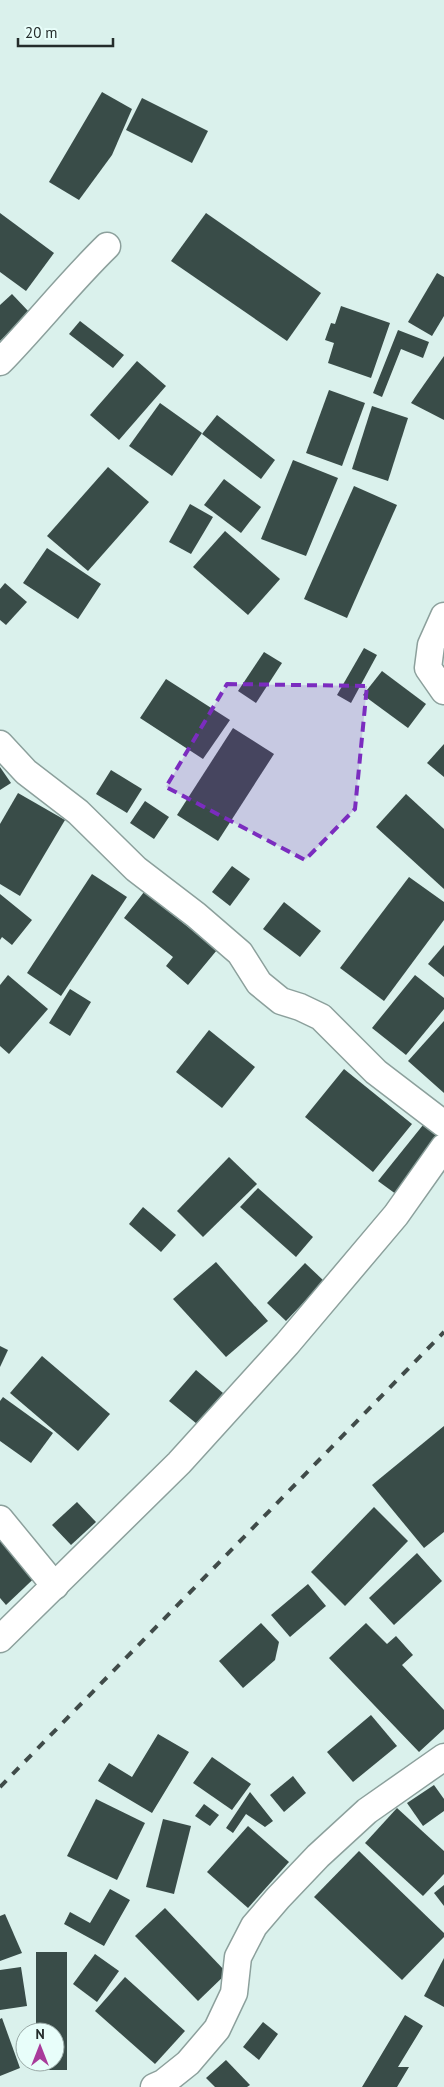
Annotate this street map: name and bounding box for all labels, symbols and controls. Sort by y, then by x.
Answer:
scale bar [18,15,112,47]
text: 20 m [25,23,58,42]
north arrow [15,2022,65,2072]
text: N [35,2025,45,2043]

